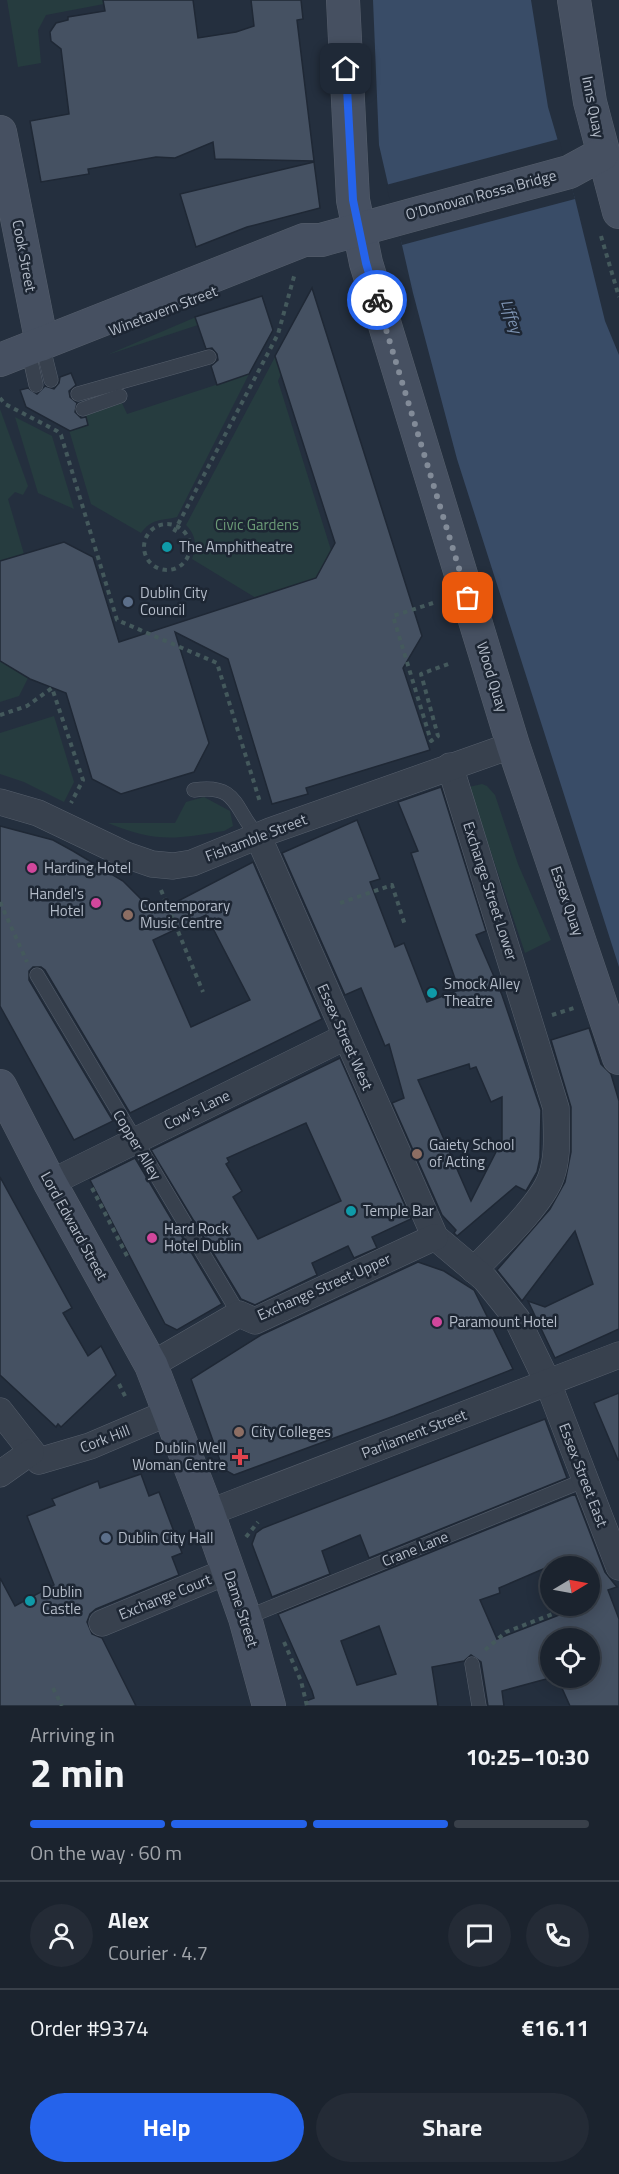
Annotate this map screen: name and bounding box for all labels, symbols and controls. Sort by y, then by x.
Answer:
pin [320,43,371,94]
icon: home [329,52,362,85]
street label: Inns Quay [576,74,611,140]
street label: O'Donovan Rossa Bridge [403,163,559,226]
street label: Cook Street [6,218,43,295]
courier [347,270,407,330]
street label: Winetavern Street [105,279,221,342]
icon: bike [361,284,394,317]
water label: Liffey [495,296,530,338]
park label: Civic Gardens [215,513,299,536]
place label: The Amphitheatre [179,535,293,558]
marker: The Amphitheatre [160,540,174,554]
pin [442,572,493,623]
place label: Dublin City Council [140,581,208,621]
icon: bag [451,581,484,614]
marker: Dublin City Council [121,595,135,609]
street label: Wood Quay [471,639,514,715]
street label: Fishamble Street [202,807,311,867]
street label: Exchange Street Lower [457,818,524,963]
place label: Harding Hotel [44,856,131,879]
marker: Harding Hotel [25,861,39,875]
street label: Essex Quay [545,863,590,939]
place label: Handel's Hotel [29,882,84,922]
place label: Contemporary Music Centre [140,894,230,934]
marker: Handel's Hotel [89,896,103,910]
marker: Contemporary Music Centre [121,908,135,922]
place label: Smock Alley Theatre [444,972,520,1012]
street label: Essex Street West [312,980,380,1094]
marker: Smock Alley Theatre [425,986,439,1000]
street label: Cow's Lane [160,1084,234,1135]
street label: Copper Alley [107,1105,167,1184]
place label: Gaiety School of Acting [429,1133,514,1173]
marker: Gaiety School of Acting [410,1147,424,1161]
street label: Lord Edward Street [35,1167,114,1285]
place label: Temple Bar [363,1199,434,1222]
marker: Temple Bar [344,1204,358,1218]
place label: Hard Rock Hotel Dublin [164,1217,242,1257]
marker: Hard Rock Hotel Dublin [145,1231,159,1245]
street label: Exchange Street Upper [253,1247,394,1326]
place label: Paramount Hotel [449,1310,557,1333]
marker: Paramount Hotel [430,1315,444,1329]
street label: Parliament Street [358,1403,471,1464]
street label: Cork Hill [76,1418,133,1459]
street label: Essex Street East [553,1419,614,1531]
place label: City Colleges [251,1420,331,1443]
marker: City Colleges [232,1425,246,1439]
place label: Dublin Well Woman Centre [132,1436,226,1476]
marker: Dublin Well Woman Centre [231,1448,249,1466]
street label: Crane Lane [378,1525,452,1572]
place label: Dublin City Hall [118,1526,213,1549]
marker: Dublin City Hall [99,1531,113,1545]
north arrow [540,1556,600,1616]
map controls [540,1556,600,1688]
street label: Exchange Court [115,1567,215,1626]
street label: Dame Street [218,1568,265,1651]
place label: Dublin Castle [42,1580,82,1620]
marker: Dublin Castle [23,1594,37,1608]
button: locate [540,1628,600,1688]
text: Arriving in [30,1719,115,1750]
text: 10:25–10:30 [466,1740,589,1774]
text: 2 min [30,1743,125,1802]
text: On the way · 60 m [30,1837,182,1868]
text: Alex [108,1903,149,1937]
button: person [30,1904,93,1967]
button: chat [448,1904,511,1967]
button: phone [526,1904,589,1967]
text: Courier · 4.7 [108,1937,208,1968]
text: Order #9374 [30,2011,149,2045]
text: €16.11 [522,2011,589,2045]
button: Help [30,2093,304,2162]
button: Share [316,2093,589,2162]

